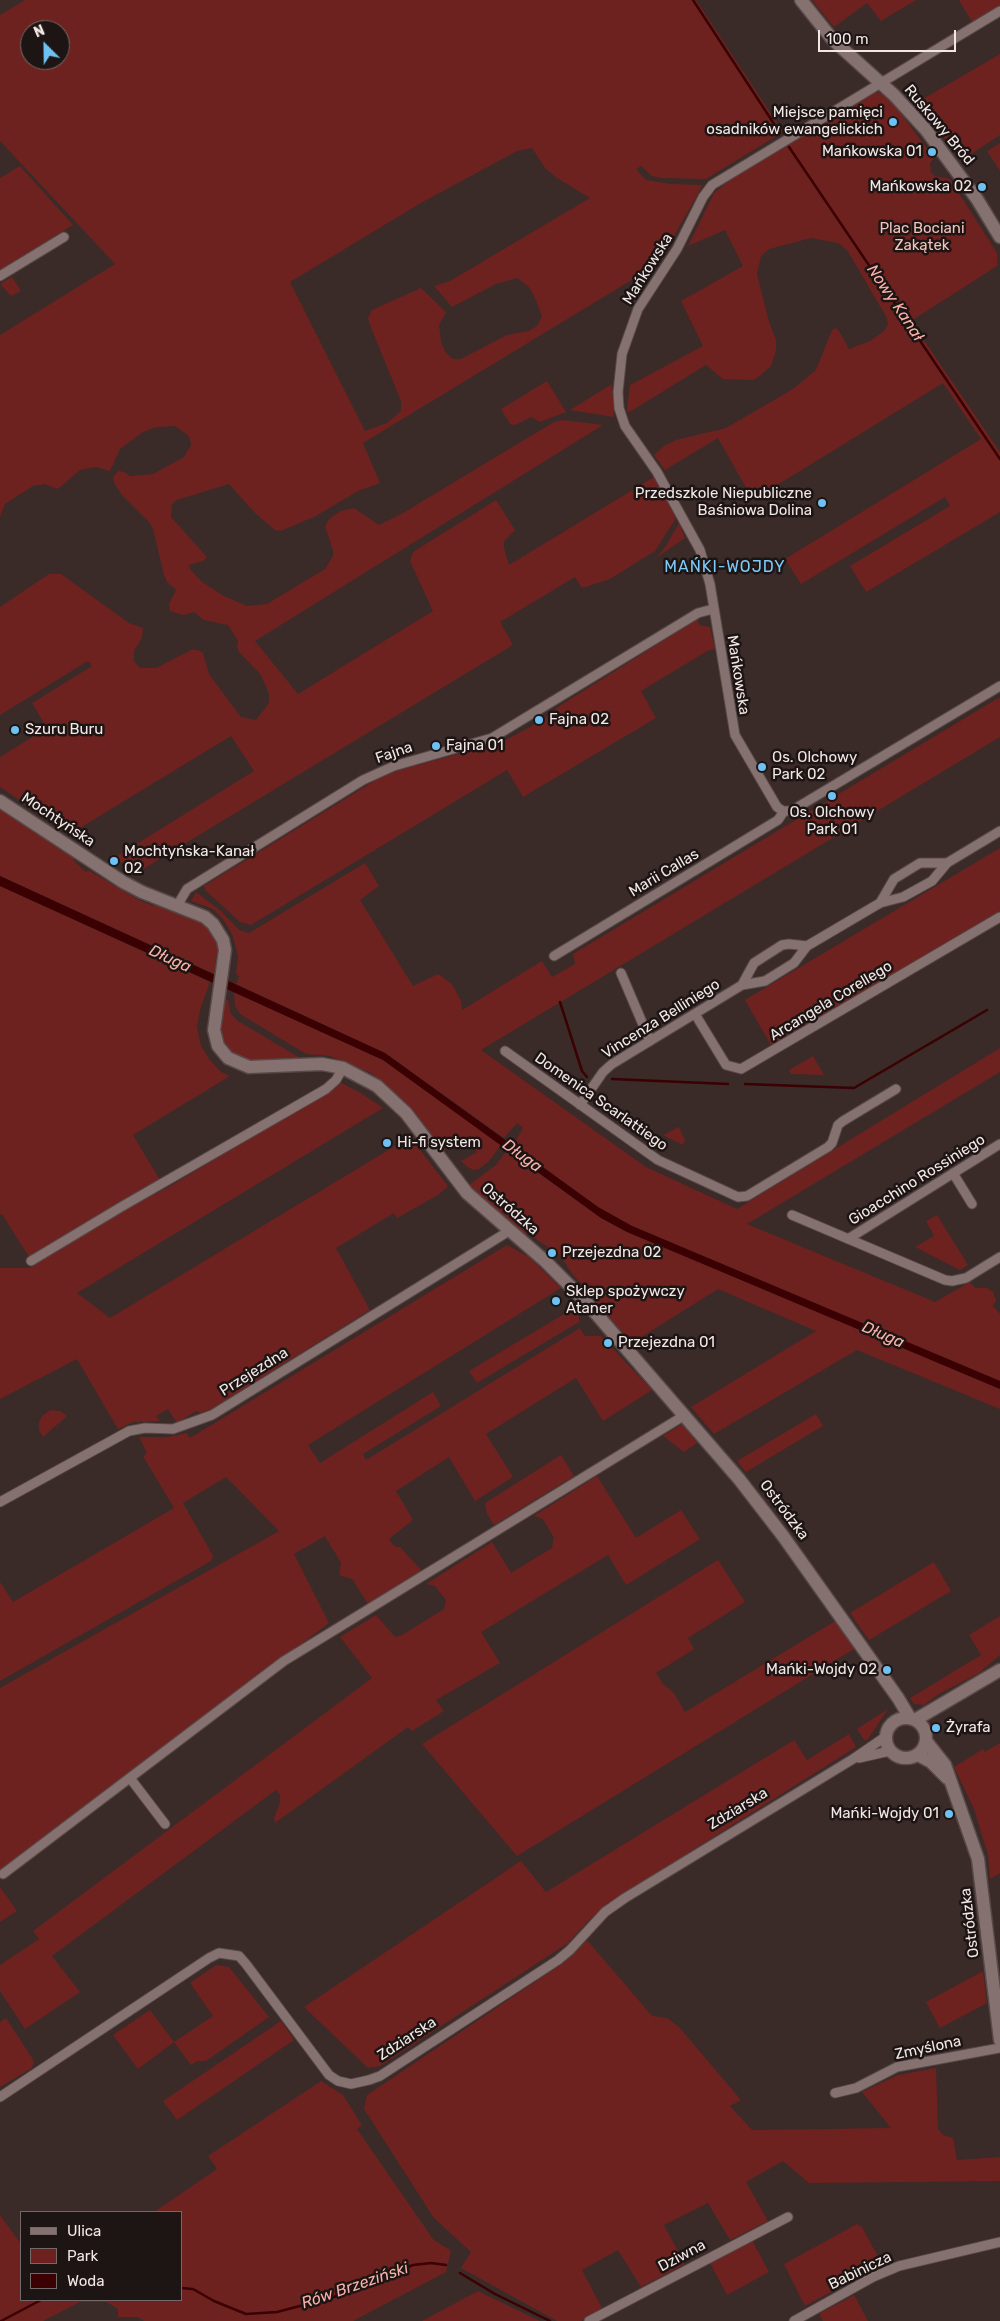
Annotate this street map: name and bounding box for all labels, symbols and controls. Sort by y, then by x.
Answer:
north arrow [20,20,70,70]
scale bar [820,20,958,52]
text: N [31,22,47,41]
text: 100 m [826,30,868,48]
street label: Ruskowy Bród [900,81,978,169]
place label: Miejsce pamięci osadników ewangelickich [706,104,883,139]
marker: Miejsce pamięci osadników ewangelickich [887,116,899,128]
place label: Mańkowska 01 [822,143,922,161]
marker: Mańkowska 01 [926,146,938,158]
place label: Mańkowska 02 [870,178,972,196]
marker: Mańkowska 02 [976,181,988,193]
park label: Plac Bociani Zakątek [879,220,965,255]
street label: Mańkowska [619,230,677,308]
water label: Nowy Kanał [862,261,928,345]
place label: Przedszkole Niepubliczne Baśniowa Dolina [635,485,812,520]
marker: Przedszkole Niepubliczne Baśniowa Dolina [816,497,828,509]
district label: MAŃKI-WOJDY [663,557,787,577]
street label: Mańkowska [723,634,753,716]
place label: Fajna 02 [549,711,609,729]
marker: Fajna 02 [533,714,545,726]
place label: Szuru Buru [25,721,103,739]
marker: Szuru Buru [9,724,21,736]
place label: Fajna 01 [446,737,504,755]
street label: Fajna [373,738,415,768]
marker: Fajna 01 [430,740,442,752]
place label: Os. Olchowy Park 02 [772,749,857,784]
marker: Os. Olchowy Park 02 [756,761,768,773]
street label: Mochtyńska [18,789,98,851]
marker: Os. Olchowy Park 01 [826,790,838,802]
place label: Os. Olchowy Park 01 [789,804,875,839]
place label: Mochtyńska-Kanał 02 [124,843,254,878]
street label: Marii Callas [626,845,702,901]
marker: Mochtyńska-Kanał 02 [108,855,120,867]
water label: Długa [146,941,194,977]
street label: Arcangela Corellego [766,957,896,1045]
street label: Vincenza Belliniego [599,975,723,1063]
street label: Domenica Scarlattiego [531,1049,671,1155]
street label: Gioacchino Rossiniego [845,1131,989,1229]
place label: Hi-fi system [397,1134,481,1152]
water label: Długa [499,1135,545,1177]
marker: Hi-fi system [381,1137,393,1149]
street label: Ostródzka [478,1179,542,1239]
place label: Przejezdna 02 [562,1244,661,1262]
marker: Przejezdna 02 [546,1247,558,1259]
place label: Sklep spożywczy Ataner [566,1283,685,1318]
marker: Sklep spożywczy Ataner [550,1295,562,1307]
water label: Długa [859,1318,907,1352]
place label: Przejezdna 01 [618,1334,715,1352]
marker: Przejezdna 01 [602,1337,614,1349]
street label: Przejezdna [216,1344,292,1400]
street label: Ostródzka [756,1477,812,1543]
place label: Mańki-Wojdy 02 [766,1661,877,1679]
marker: Mańki-Wojdy 02 [881,1664,893,1676]
place label: Żyrafa [946,1719,991,1737]
marker: Żyrafa [930,1722,942,1734]
street label: Zdziarska [705,1784,771,1834]
place label: Mańki-Wojdy 01 [830,1805,939,1823]
marker: Mańki-Wojdy 01 [943,1808,955,1820]
street label: Ostródzka [957,1887,983,1959]
street label: Zdziarska [374,2013,440,2065]
street label: Zmyślona [893,2032,963,2064]
legend [20,2211,182,2301]
text: Ulica [67,2222,101,2240]
street label: Dziwna [655,2236,709,2276]
text: Park [67,2247,98,2265]
street label: Babinicza [826,2248,894,2294]
water label: Rów Brzeziński [299,2259,411,2313]
text: Woda [67,2272,105,2290]

